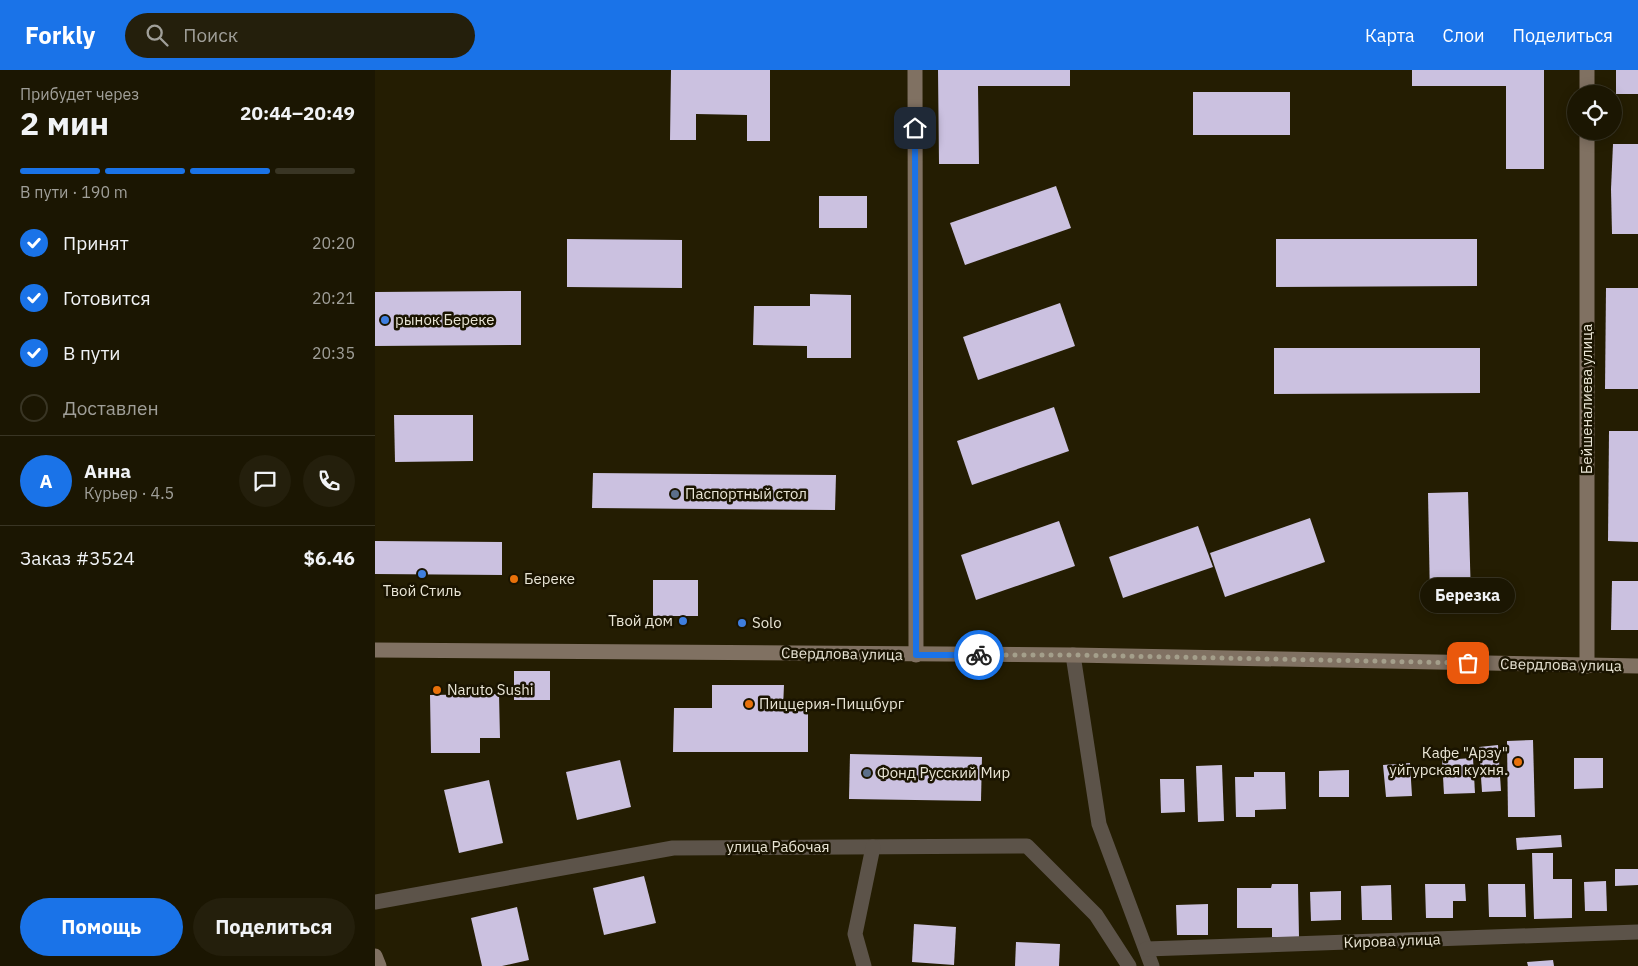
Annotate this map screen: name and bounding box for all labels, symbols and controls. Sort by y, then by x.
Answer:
search box [125,13,475,58]
text: Forkly [25,19,95,51]
icon: search [143,21,171,49]
text: Поиск [183,23,238,47]
text: Карта [1365,24,1415,47]
text: Слои [1443,24,1485,47]
text: Поделиться [1513,24,1613,47]
text: Прибудет через [20,84,139,104]
map controls [1567,85,1622,140]
button: locate [1567,85,1622,140]
text: 20:44–20:49 [240,101,355,125]
text: 2 мин [20,102,109,144]
pin [894,107,936,149]
icon: home [901,114,929,142]
text: В пути · 190 m [20,182,128,202]
icon: check [20,229,48,257]
text: Принят [63,231,129,255]
text: 20:20 [312,233,355,253]
icon: check [20,284,48,312]
text: Готовится [63,286,151,310]
text: 20:21 [312,288,355,308]
place label: рынок Береке [395,310,495,329]
marker: рынок Береке [379,314,391,326]
street label: Бейшеналиева улица [1577,324,1596,474]
icon: check [20,339,48,367]
text: В пути [63,341,121,365]
text: 20:35 [312,343,355,363]
text: Доставлен [63,396,159,420]
button: chat [239,455,291,507]
button: phone [303,455,355,507]
text: Анна [84,459,131,483]
text: А [39,469,53,493]
text: Курьер · 4.5 [84,483,174,503]
place label: Паспортный стол [685,484,807,503]
marker: Паспортный стол [669,488,681,500]
text: Заказ #3524 [20,546,135,570]
text: $6.46 [303,546,355,570]
marker: Твой Стиль [416,568,428,580]
place label: Береке [524,569,575,588]
marker: Береке [508,573,520,585]
callout: Березка [1421,578,1515,613]
place label: Твой Стиль [383,581,461,600]
text: Березка [1435,585,1500,605]
place label: Твой дом [608,611,673,630]
place label: Solo [752,613,782,632]
marker: Твой дом [677,615,689,627]
marker: Solo [736,617,748,629]
courier [954,630,1004,680]
icon: bike [965,641,993,669]
pin [1447,642,1489,684]
street label: Свердлова улица [781,643,903,664]
icon: bag [1454,649,1482,677]
street label: Свердлова улица [1500,654,1622,675]
place label: Naruto Sushi [447,680,534,699]
marker: Naruto Sushi [431,684,443,696]
place label: Пиццерия-Пиццбург [759,694,905,713]
marker: Пиццерия-Пиццбург [743,698,755,710]
place label: Кафе "Арзу" уйгурская кухня. [1389,743,1508,779]
marker: Кафе "Арзу" уйгурская кухня. [1512,756,1524,768]
place label: Фонд Русский Мир [877,763,1010,782]
marker: Фонд Русский Мир [861,767,873,779]
street label: улица Рабочая [726,837,830,856]
button: Помощь [20,898,183,956]
button: Поделиться [193,898,355,956]
street label: Кирова улица [1343,929,1441,952]

